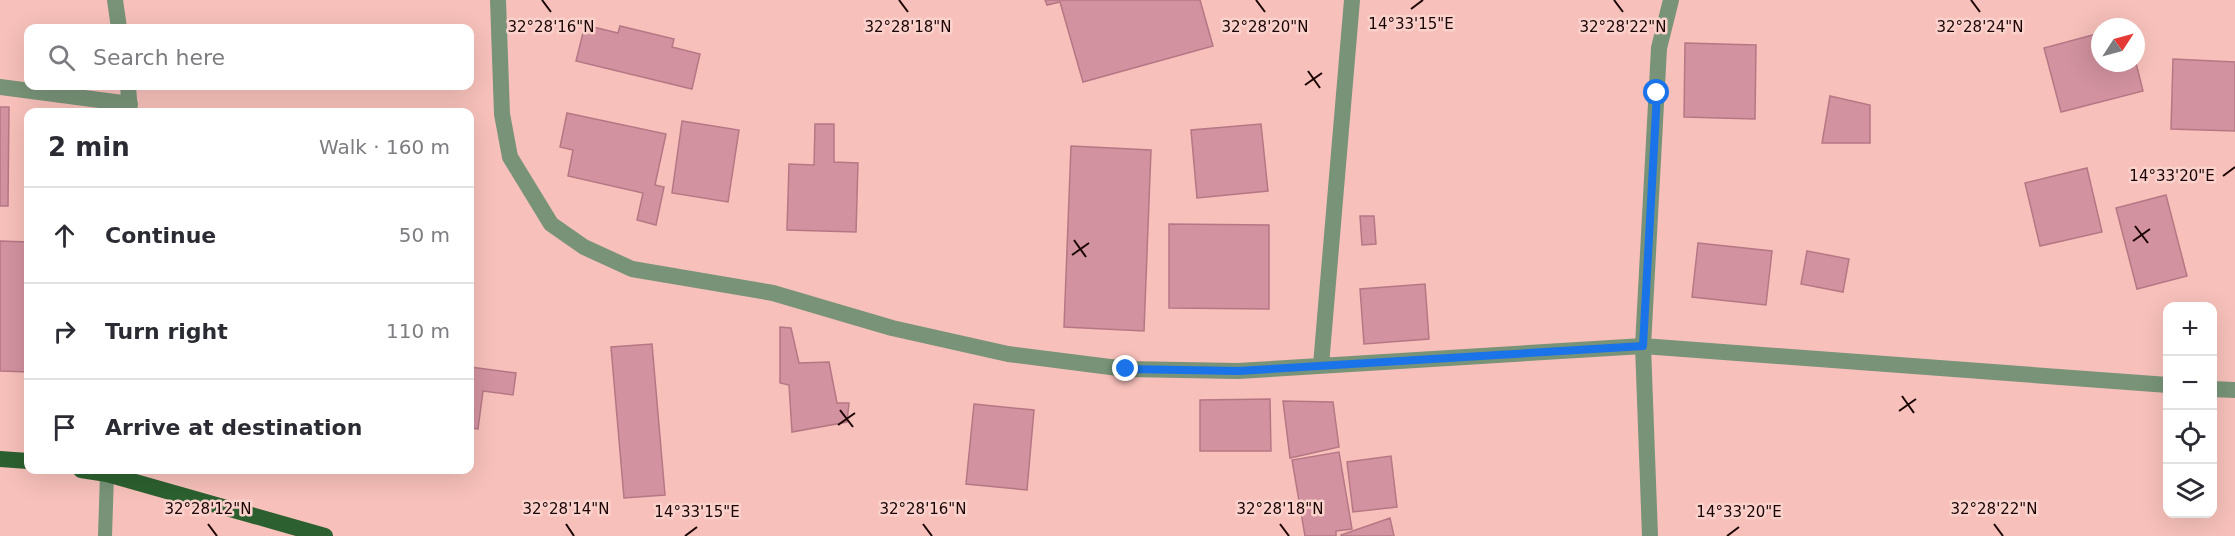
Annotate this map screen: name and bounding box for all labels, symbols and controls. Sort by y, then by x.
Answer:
text: 14°33'15"E [1368,15,1454,33]
text: 32°28'16"N [507,18,595,36]
text: 32°28'18"N [864,18,952,36]
text: 32°28'20"N [1221,18,1309,36]
text: 32°28'22"N [1579,18,1667,36]
text: 32°28'24"N [1936,18,2024,36]
north arrow [2091,18,2145,72]
search box [24,24,474,90]
icon: search [45,41,78,74]
text: Search here [93,45,225,70]
route start [1643,79,1669,105]
text: 2 min [48,132,130,162]
text: Walk · 160 m [319,135,450,159]
text: 14°33'20"E [2129,167,2215,185]
icon: ahead [48,219,81,252]
text: Continue [105,223,216,248]
text: 50 m [399,223,450,247]
map controls [2163,302,2217,518]
button: + [2163,302,2217,356]
icon: right [48,315,81,348]
text: Turn right [105,319,228,344]
text: 110 m [386,319,450,343]
route end [1112,355,1138,381]
button: − [2163,356,2217,410]
button: locate [2163,410,2217,464]
icon: arrive [48,411,81,444]
text: Arrive at destination [105,415,362,440]
button: layers [2163,464,2217,518]
text: 32°28'12"N [164,500,252,518]
text: 32°28'14"N [522,500,610,518]
text: 32°28'16"N [879,500,967,518]
text: 32°28'18"N [1236,500,1324,518]
text: 32°28'22"N [1950,500,2038,518]
text: 14°33'15"E [654,503,740,521]
text: 14°33'20"E [1696,503,1782,521]

